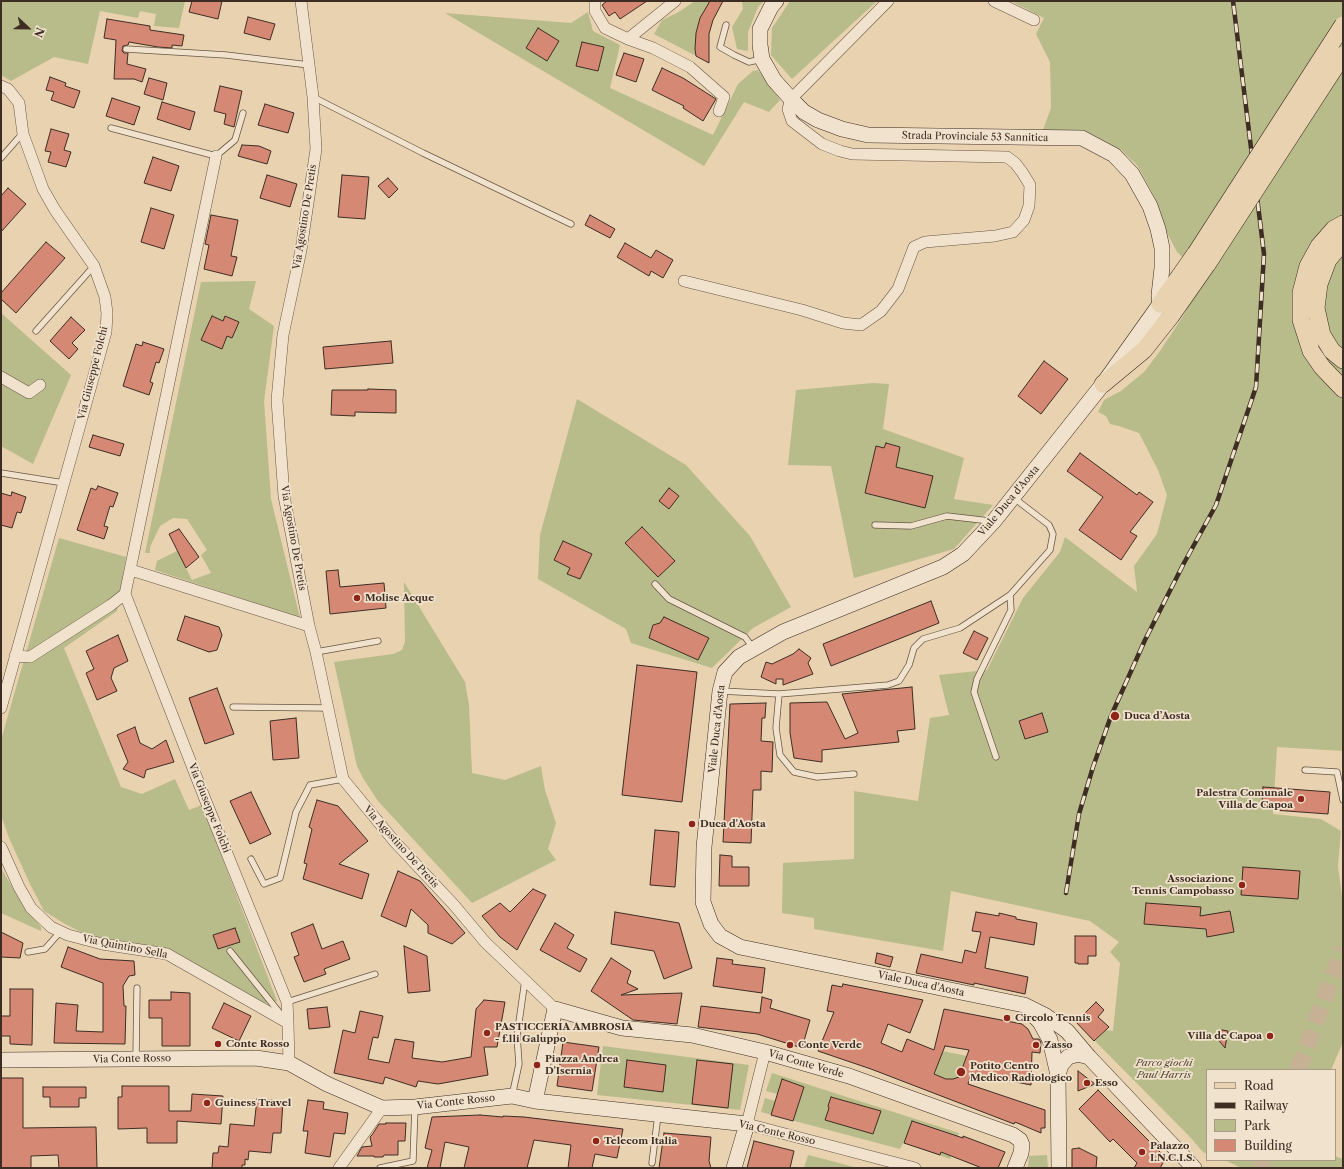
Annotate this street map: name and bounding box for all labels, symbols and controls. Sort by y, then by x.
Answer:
north arrow [8,8,48,48]
text: N [31,25,47,40]
street label: Strada Provinciale 53 Sannitica [902,130,1048,144]
street label: Via Agostino De Pretis [291,163,319,271]
street label: Via Giuseppe Folchi [76,325,110,421]
street label: Viale Duca d'Aosta [976,463,1042,539]
street label: Via Agostino De Pretis [278,485,308,591]
place label: Molise Acque [365,592,434,604]
marker: Molise Acque [352,593,362,603]
street label: Viale Duca d'Aosta [706,684,728,774]
marker: Duca d’Aosta [1109,710,1121,722]
place label: Duca d’Aosta [1124,710,1190,722]
street label: Via Giuseppe Folchi [186,761,232,855]
place label: Palestra Comunale Villa de Capoa [1196,787,1293,810]
marker: Palestra Comunale Villa de Capoa [1296,794,1306,804]
street label: Via Agostino De Pretis [361,803,441,891]
place label: Duca d'Aosta [700,818,766,830]
marker: Duca d'Aosta [687,819,697,829]
place label: Associazione Tennis Campobasso [1132,873,1234,896]
marker: Associazione Tennis Campobasso [1237,880,1247,890]
street label: Via Quintino Sella [81,933,169,961]
street label: Viale Duca d'Aosta [877,969,965,999]
place label: Circolo Tennis [1015,1012,1090,1024]
marker: Circolo Tennis [1002,1013,1012,1023]
place label: PASTICCERIA AMBROSIA - f.lli Galuppo [495,1021,633,1044]
marker: PASTICCERIA AMBROSIA - f.lli Galuppo [482,1028,492,1038]
place label: Villa de Capoa [1188,1030,1262,1042]
marker: Villa de Capoa [1265,1031,1275,1041]
place label: Conte Rosso [226,1038,289,1050]
marker: Conte Rosso [213,1039,223,1049]
place label: Conte Verde [798,1039,862,1051]
place label: Zasso [1044,1039,1073,1051]
marker: Conte Verde [785,1040,795,1050]
marker: Zasso [1031,1040,1041,1050]
street label: Via Conte Verde [767,1048,845,1080]
street label: Via Conte Rosso [93,1052,171,1066]
place label: Piazza Andrea D'Isernia [545,1053,619,1076]
park label: Parco giochi Paul Harris [1136,1057,1192,1080]
marker: Piazza Andrea D'Isernia [532,1060,542,1070]
place label: Potito Centro Medico Radiologico [970,1060,1072,1084]
marker: Potito Centro Medico Radiologico [955,1066,967,1078]
legend [1206,1069,1336,1161]
place label: Esso [1095,1077,1118,1089]
marker: Esso [1082,1078,1092,1088]
text: Road [1244,1078,1274,1093]
street label: Via Conte Rosso [416,1092,496,1112]
place label: Guiness Travel [215,1097,291,1109]
marker: Guiness Travel [202,1098,212,1108]
text: Railway [1244,1098,1289,1113]
street label: Via Conte Rosso [738,1118,816,1148]
text: Park [1244,1118,1270,1133]
place label: Telecom Italia [604,1135,677,1147]
marker: Telecom Italia [591,1136,601,1146]
text: Building [1244,1138,1292,1153]
place label: Palazzo I.N.C.I.S. [1150,1140,1195,1164]
marker: Palazzo I.N.C.I.S. [1137,1147,1147,1157]

